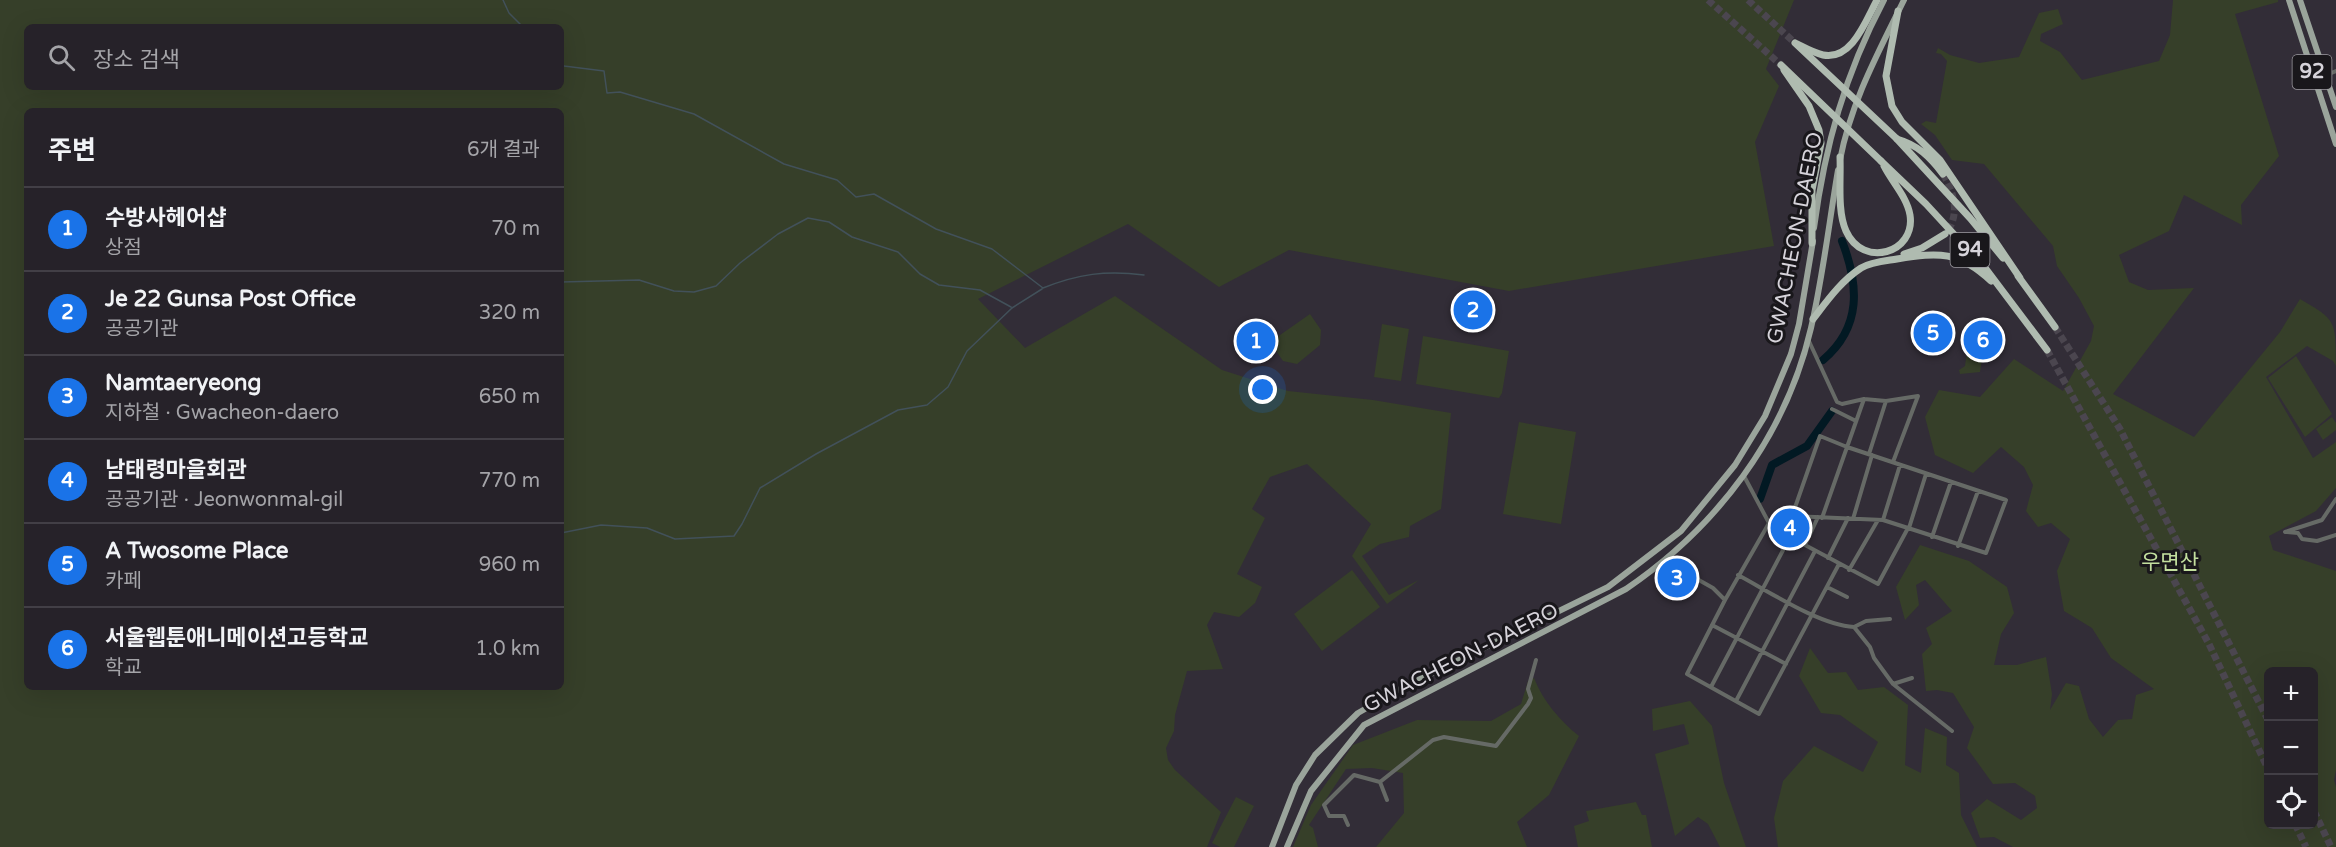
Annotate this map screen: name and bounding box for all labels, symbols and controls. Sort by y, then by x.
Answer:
search box [24,24,564,90]
icon: search [45,41,78,74]
text: 장소 검색 [93,47,180,73]
road number: 92 [2292,55,2332,89]
street label: GWACHEON-DAERO [1762,130,1828,346]
text: 주변 [48,135,96,166]
text: 6개 결과 [467,138,540,162]
text: 수방사헤어샵 [105,205,226,231]
text: 1 [61,217,74,241]
text: 70 m [491,217,540,241]
road number: 94 [1950,233,1990,267]
text: 상점 [105,236,142,260]
text: Je 22 Gunsa Post Office [105,286,356,312]
pin: 2 [1454,288,1492,332]
text: 2 [61,301,74,325]
text: 320 m [479,301,540,325]
pin: 5 [1914,310,1952,356]
text: 공공기관 [105,317,179,341]
pin: 1 [1236,318,1276,364]
pin: 6 [1964,318,2002,362]
text: Namtaeryeong [105,370,261,396]
your location [1248,375,1277,404]
text: 3 [61,385,74,409]
text: 650 m [479,385,540,409]
text: 지하철 · Gwacheon-daero [105,401,339,425]
text: 남태령마을회관 [105,457,247,483]
text: 4 [61,469,74,493]
text: 770 m [479,469,540,493]
text: 공공기관 · Jeonwonmal-gil [105,488,343,512]
pin: 4 [1770,506,1810,550]
text: A Twosome Place [105,538,289,564]
park label: 우면산 [2141,550,2199,575]
text: 5 [61,553,74,577]
text: 960 m [479,553,540,577]
pin: 3 [1658,556,1696,600]
text: 카페 [105,569,142,593]
street label: GWACHEON-DAERO [1359,598,1563,718]
text: 서울웹툰애니메이션고등학교 [105,625,368,651]
text: 6 [61,637,74,661]
text: 1.0 km [475,637,540,661]
text: 학교 [105,656,142,680]
map controls [2264,667,2318,829]
button: + [2264,667,2318,721]
button: − [2264,721,2318,775]
button: locate [2264,775,2318,829]

